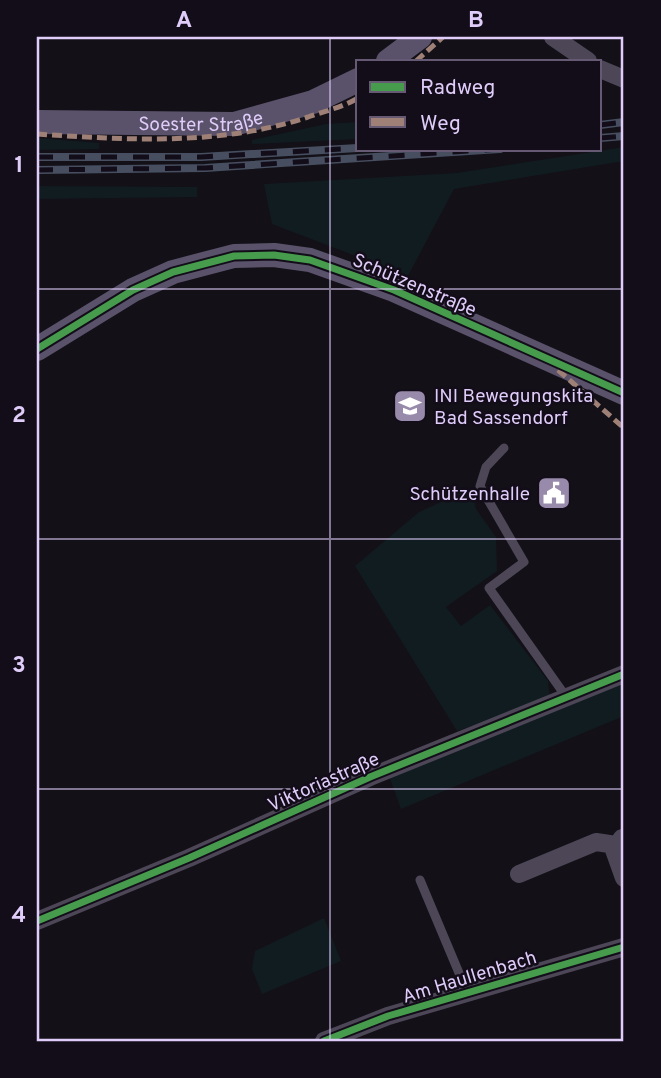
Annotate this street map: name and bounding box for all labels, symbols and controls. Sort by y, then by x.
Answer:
text: A [176,7,192,36]
text: B [468,7,484,36]
legend [356,60,602,150]
text: Radweg [420,75,495,102]
street label: Soester Straße [138,106,266,138]
text: Weg [420,111,461,138]
text: 1 [14,152,24,181]
street label: Schützenstraße [349,249,480,323]
place label: INI Bewegungskita Bad Sassendorf [434,385,593,431]
school or university icon: INI Bewegungskita Bad Sassendorf [391,387,429,425]
text: 2 [12,402,26,431]
public building icon: Schützenhalle [535,474,573,512]
place label: Schützenhalle [410,483,530,507]
text: 3 [12,652,26,681]
street label: Viktoriastraße [264,748,383,818]
text: 4 [12,902,26,931]
street label: Am Haullenbach [399,946,540,1010]

